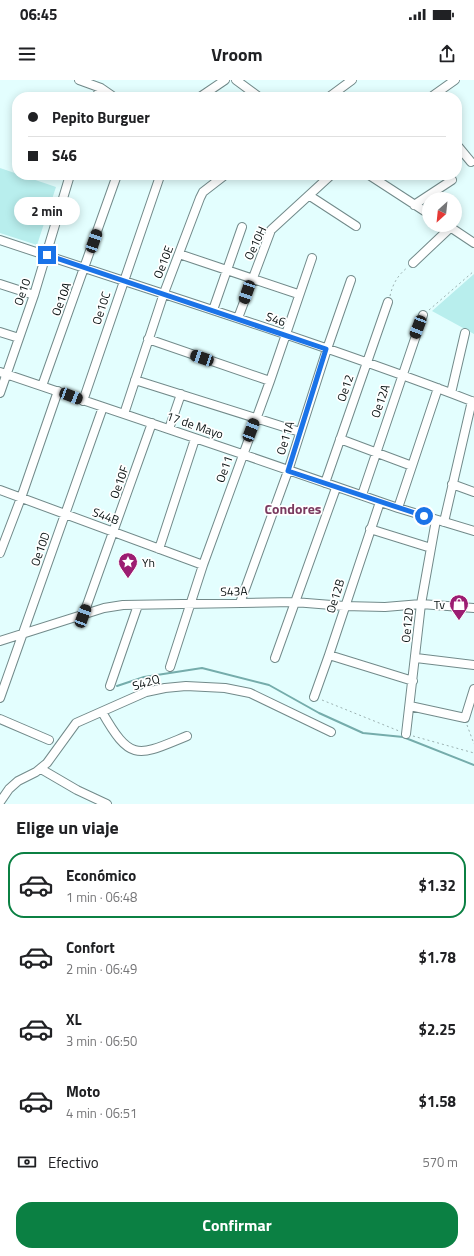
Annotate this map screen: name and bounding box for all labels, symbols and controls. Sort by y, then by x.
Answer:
text: 06:45 [20,3,57,26]
text: Vroom [211,41,263,68]
icon: menu [16,43,38,65]
icon: share [436,43,458,65]
text: Pepito Burguer [52,106,150,129]
text: S46 [52,144,77,167]
north arrow [422,192,462,232]
map controls [422,192,462,232]
callout: 2 min [14,197,80,225]
text: 2 min [31,201,63,221]
street label: Oe10H [239,223,271,263]
car [84,228,104,254]
street label: Oe10E [148,242,178,281]
route end [38,246,56,264]
street label: Oe10 [9,276,36,308]
car [237,279,257,305]
street label: Oe10A [46,280,76,318]
street label: Oe10C [87,288,115,327]
street label: S46 [263,307,289,331]
car [408,314,428,340]
car [189,348,215,368]
street label: Oe12 [332,372,358,404]
street label: Oe12A [365,382,395,420]
car [58,386,84,406]
street label: 17 de Mayo [164,406,226,444]
car [241,417,261,443]
street label: Oe11A [271,419,299,457]
street label: Oe11 [210,453,238,485]
street label: Oe10F [104,463,134,501]
district label: Condores [265,498,322,519]
street label: S44B [90,502,122,530]
route start [415,507,433,525]
street label: Oe10D [25,529,55,569]
place icon: Yh [117,551,139,579]
place label: Yh [142,553,155,572]
street label: Oe12B [321,577,349,615]
street label: S43A [220,581,248,601]
shop icon: Tv [448,593,470,621]
place label: Tv [434,595,445,614]
car [73,603,93,629]
street label: Oe12D [396,606,418,643]
street label: S42Q [130,669,162,695]
text: Elige un viaje [16,814,119,841]
text: Económico [66,864,136,887]
icon: car [18,867,54,903]
text: $1.32 [419,874,456,897]
text: 1 min · 06:48 [66,887,137,907]
text: Confort [66,936,115,959]
icon: car [18,939,54,975]
text: $1.78 [419,946,456,969]
text: 2 min · 06:49 [66,959,137,979]
text: XL [66,1008,82,1031]
icon: car [18,1011,54,1047]
text: $2.25 [419,1018,456,1041]
text: 3 min · 06:50 [66,1031,137,1051]
text: Moto [66,1080,100,1103]
icon: car [18,1083,54,1119]
text: $1.58 [419,1090,456,1113]
text: 4 min · 06:51 [66,1103,137,1123]
icon: cash [16,1151,38,1173]
text: Efectivo [48,1151,99,1174]
text: 570 m [422,1152,458,1172]
button: Confirmar [16,1202,458,1248]

